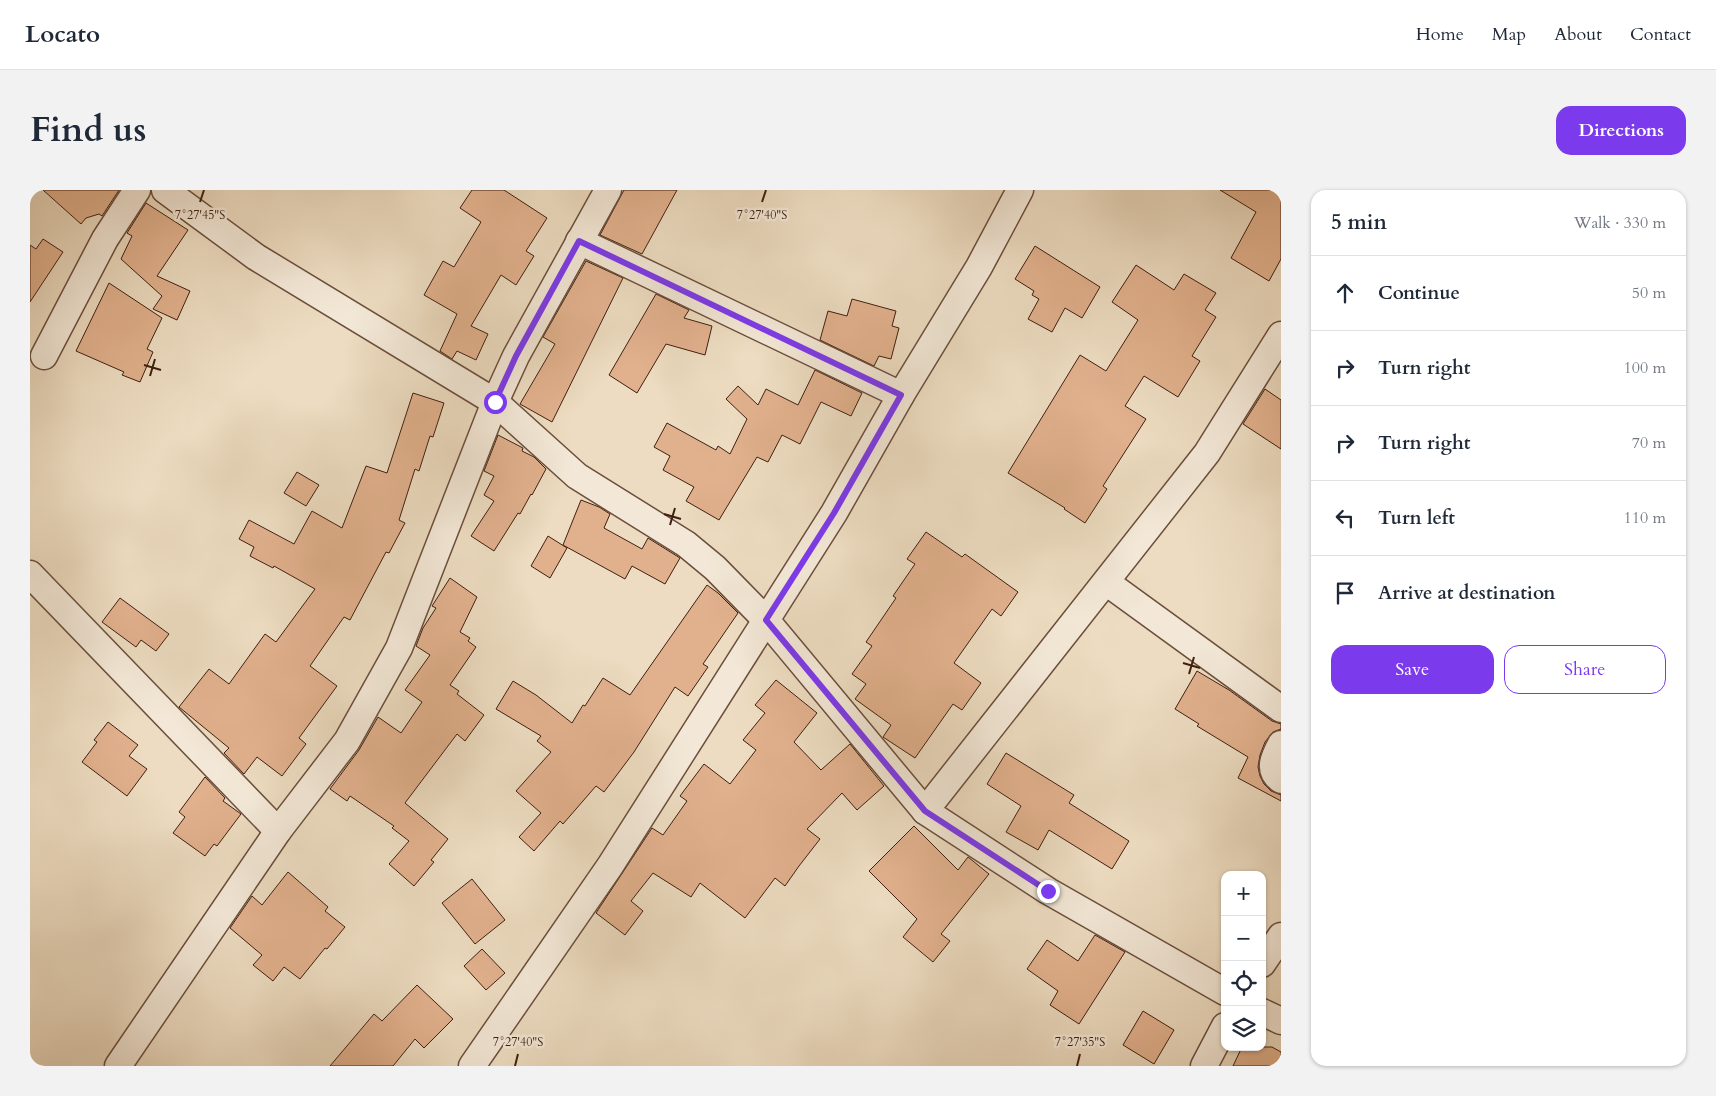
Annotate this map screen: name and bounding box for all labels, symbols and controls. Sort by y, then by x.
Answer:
text: Locato [25,18,100,51]
text: Home [1416,22,1464,47]
text: Map [1492,22,1526,47]
text: About [1554,22,1602,47]
text: Contact [1630,22,1691,47]
text: Find us [30,106,146,154]
button: Directions [1556,106,1686,155]
text: 7°27'45"S [175,207,225,223]
text: 7°27'40"S [737,207,787,223]
text: 5 min [1331,208,1387,237]
text: Walk · 330 m [1574,212,1666,234]
icon: ahead [1331,279,1359,307]
text: Continue [1378,280,1460,306]
text: 50 m [1632,282,1666,304]
icon: right [1331,354,1359,382]
text: Turn right [1378,355,1470,381]
text: 100 m [1624,357,1666,379]
route start [484,391,507,414]
icon: right [1331,429,1359,457]
text: Turn right [1378,430,1470,456]
text: 70 m [1632,432,1666,454]
icon: left [1331,504,1359,532]
text: Turn left [1378,505,1455,531]
text: 110 m [1624,507,1666,529]
icon: arrive [1331,579,1359,607]
text: Arrive at destination [1378,580,1555,606]
button: Save [1331,645,1494,694]
button: Share [1504,645,1666,694]
map controls [1221,871,1266,1051]
button: + [1221,871,1266,916]
route end [1037,880,1060,903]
button: − [1221,916,1266,961]
button: locate [1221,961,1266,1006]
button: layers [1221,1006,1266,1051]
text: 7°27'40"S [493,1034,543,1050]
text: 7°27'35"S [1055,1034,1105,1050]

